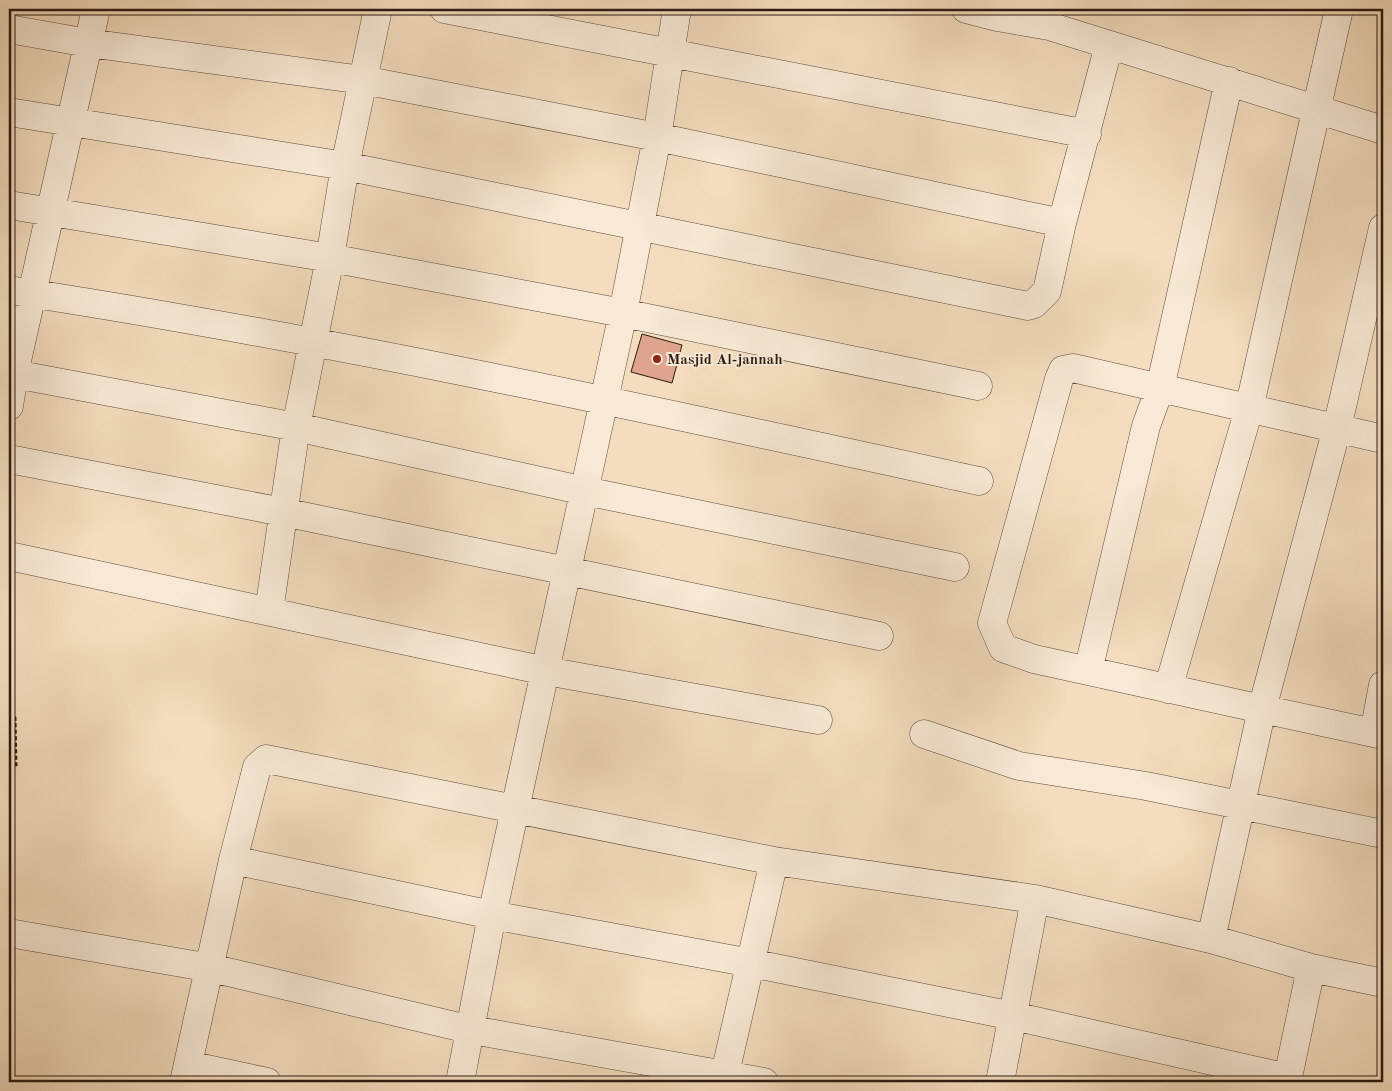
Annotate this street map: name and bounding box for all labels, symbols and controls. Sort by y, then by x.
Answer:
marker: Masjid Al-jannah [651,353,663,365]
place label: Masjid Al-jannah [667,353,783,368]

